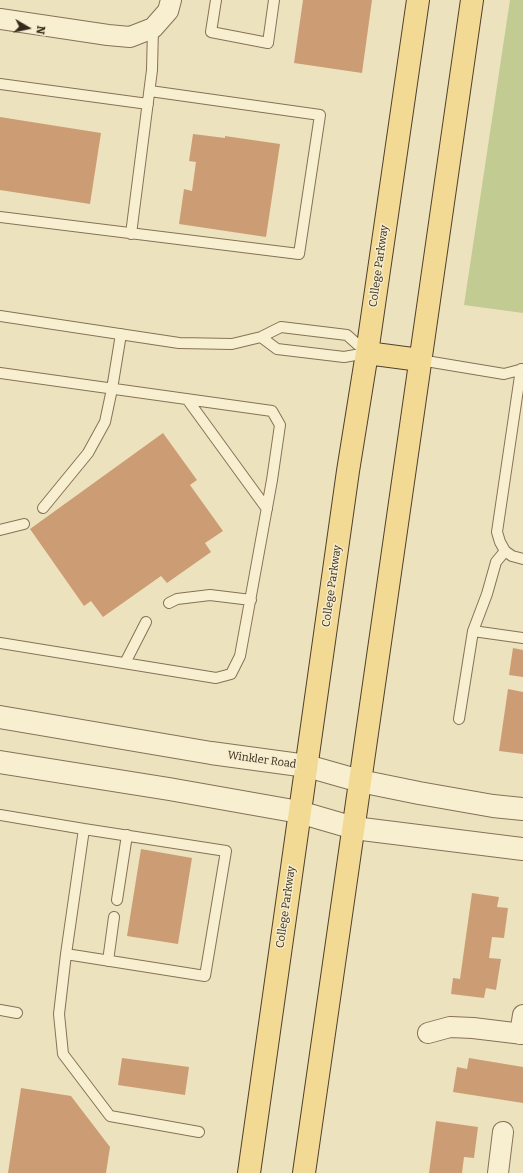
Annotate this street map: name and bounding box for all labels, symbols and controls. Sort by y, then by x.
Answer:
north arrow [8,8,48,48]
text: N [33,25,47,35]
street label: College Parkway [367,224,391,308]
street label: College Parkway [320,544,344,628]
street label: Winkler Road [227,749,297,771]
street label: College Parkway [274,865,298,949]

